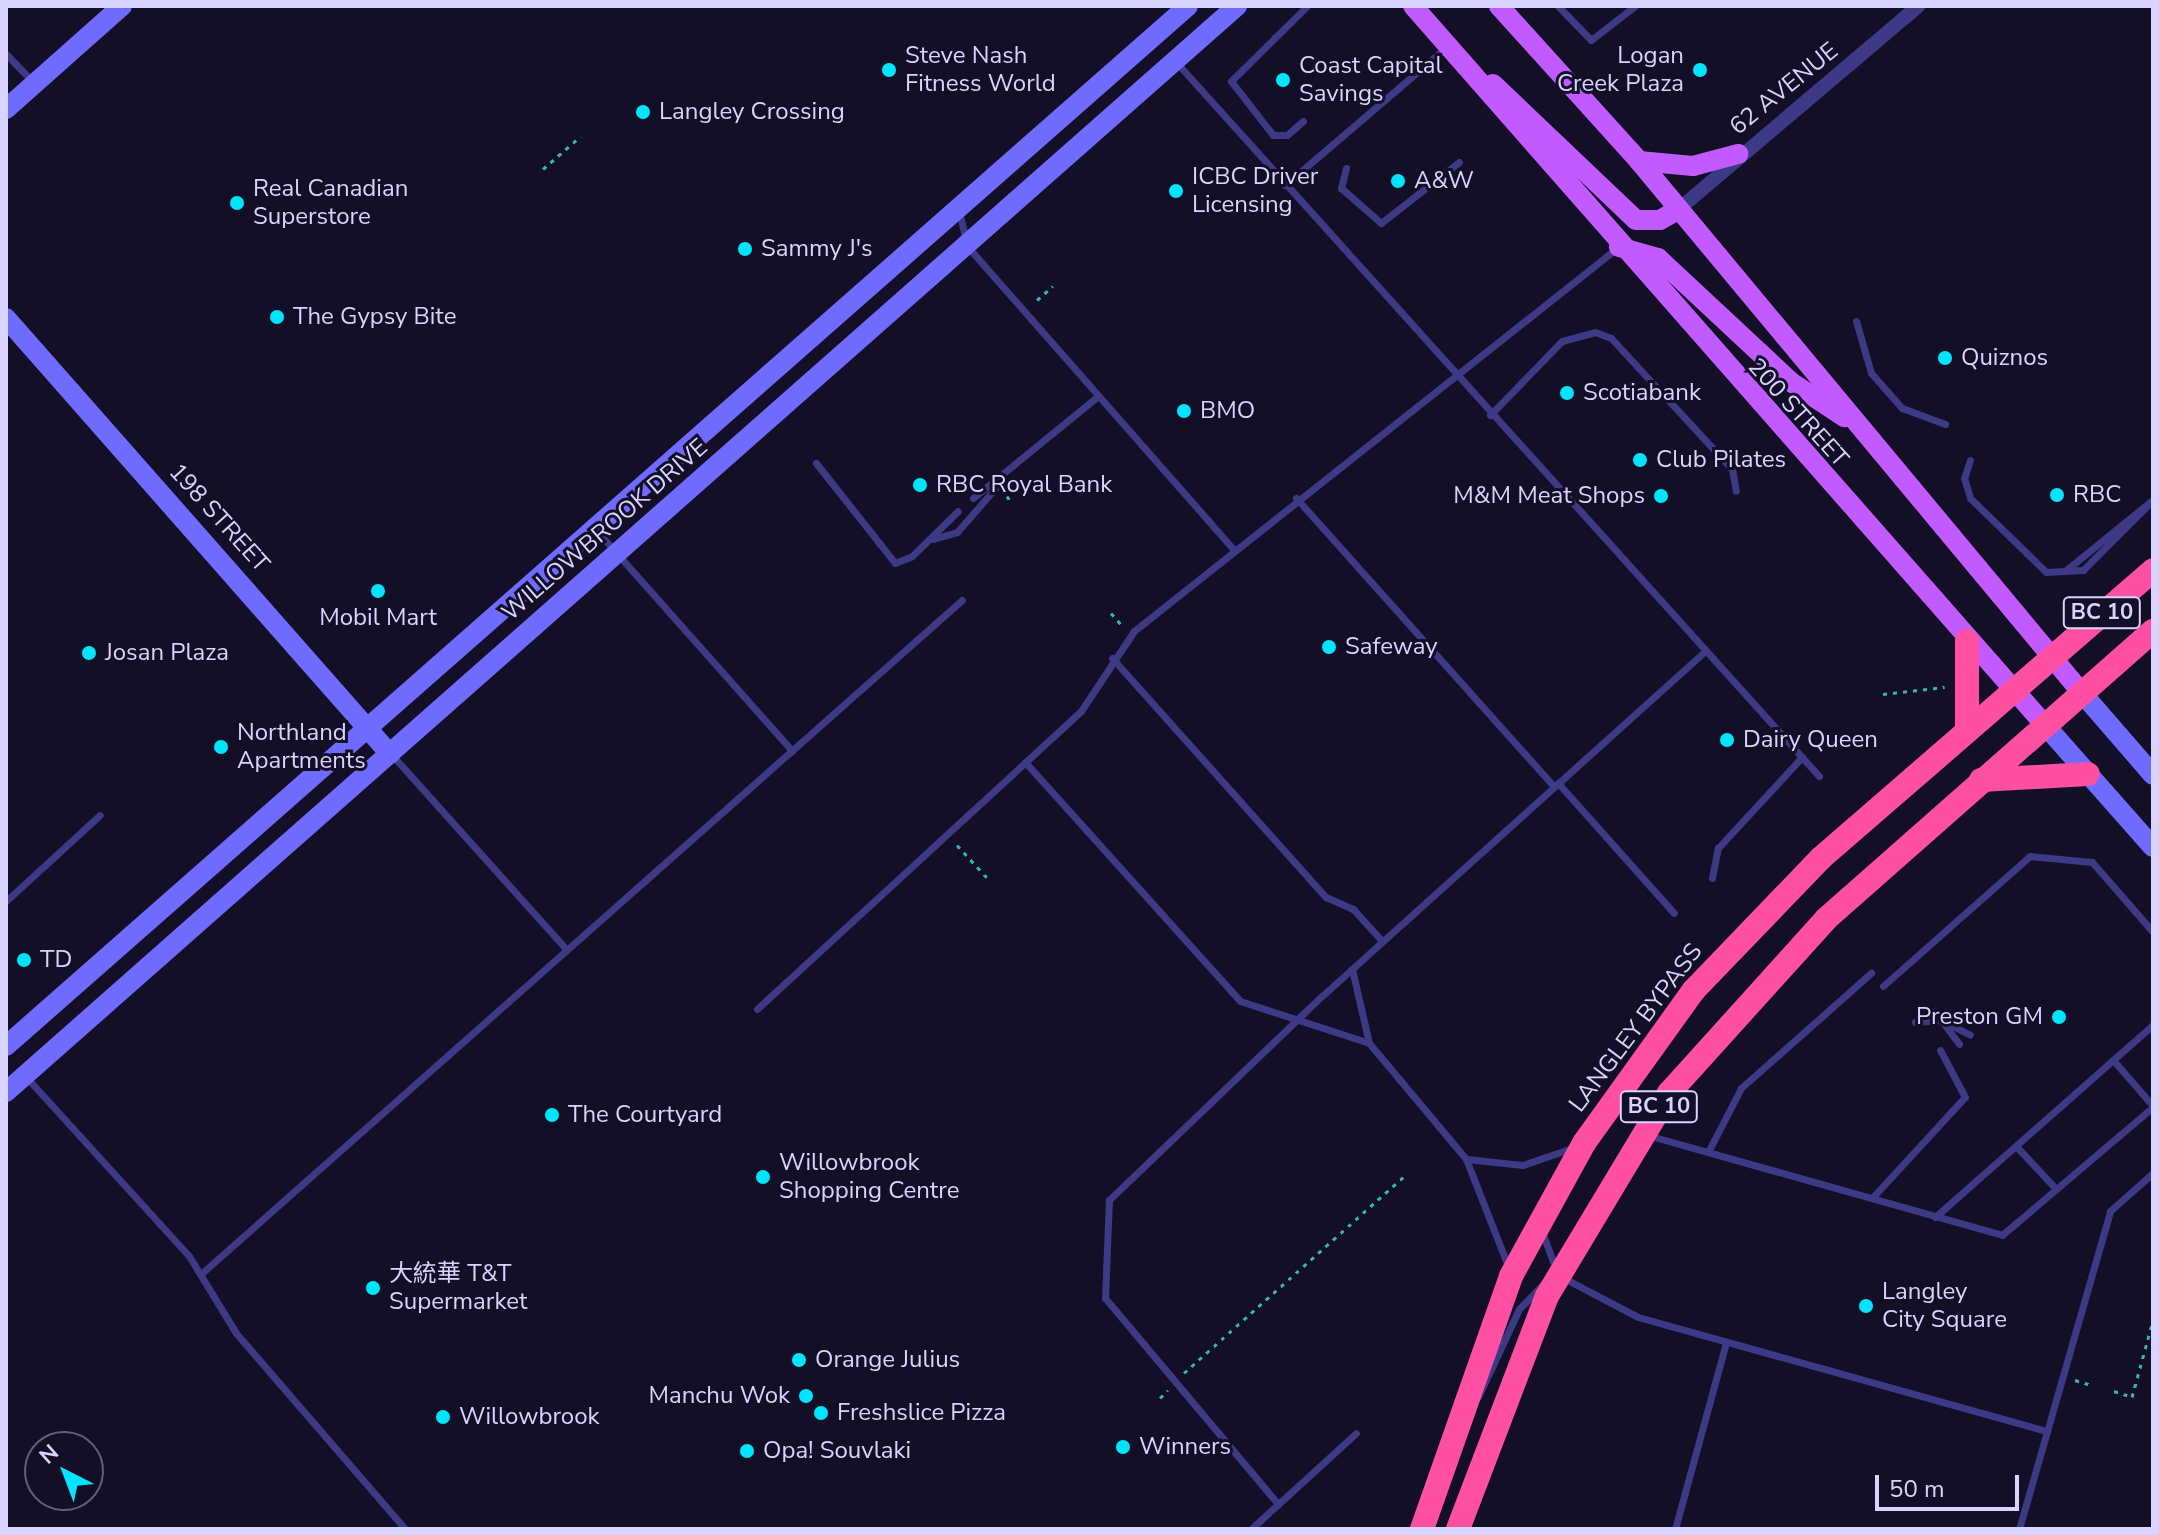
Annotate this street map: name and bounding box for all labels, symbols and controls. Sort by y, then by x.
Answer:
street label: 62 AVENUE [1724,37,1844,141]
place label: Steve Nash Fitness World [905,42,1056,98]
place label: Logan Creek Plaza [1557,42,1684,98]
place label: Coast Capital Savings [1299,52,1443,108]
marker: Steve Nash Fitness World [880,61,898,79]
marker: Logan Creek Plaza [1691,61,1709,79]
marker: Coast Capital Savings [1274,71,1292,89]
place label: Langley Crossing [659,98,845,126]
marker: Langley Crossing [634,103,652,121]
place label: ICBC Driver Licensing [1192,163,1318,219]
place label: A&W [1414,167,1474,195]
marker: A&W [1389,172,1407,190]
place label: Real Canadian Superstore [253,175,408,231]
marker: ICBC Driver Licensing [1167,182,1185,200]
marker: Real Canadian Superstore [228,194,246,212]
place label: Sammy J's [761,235,873,263]
marker: Sammy J's [736,240,754,258]
place label: The Gypsy Bite [293,303,456,331]
marker: The Gypsy Bite [268,308,286,326]
place label: Quiznos [1961,344,2048,372]
marker: Quiznos [1936,349,1954,367]
street label: 200 STREET [1742,353,1854,473]
place label: Scotiabank [1583,379,1701,407]
marker: Scotiabank [1558,384,1576,402]
place label: BMO [1200,397,1255,425]
marker: BMO [1175,402,1193,420]
street label: WILLOWBROOK DRIVE [496,433,714,627]
place label: Club Pilates [1656,446,1786,474]
marker: Club Pilates [1631,451,1649,469]
street label: 198 STREET [163,458,275,578]
place label: RBC Royal Bank [936,471,1112,499]
marker: RBC Royal Bank [911,476,929,494]
place label: RBC [2073,481,2121,509]
place label: M&M Meat Shops [1453,482,1645,510]
marker: RBC [2048,486,2066,504]
marker: M&M Meat Shops [1652,487,1670,505]
marker: Mobil Mart [369,582,387,600]
road number: BC 10 [2062,595,2142,631]
place label: Mobil Mart [319,604,437,632]
place label: Safeway [1345,633,1438,661]
marker: Safeway [1320,638,1338,656]
place label: Josan Plaza [105,639,229,667]
marker: Josan Plaza [80,644,98,662]
place label: Northland Apartments [237,719,366,775]
place label: Dairy Queen [1743,726,1878,754]
marker: Dairy Queen [1718,731,1736,749]
marker: Northland Apartments [212,738,230,756]
street label: LANGLEY BYPASS [1563,938,1709,1118]
place label: TD [40,946,72,974]
marker: TD [15,951,33,969]
place label: Preston GM [1916,1003,2043,1031]
marker: Preston GM [2050,1008,2068,1026]
road number: BC 10 [1619,1089,1699,1125]
place label: The Courtyard [568,1101,722,1129]
marker: The Courtyard [543,1106,561,1124]
place label: Willowbrook Shopping Centre [779,1149,959,1205]
marker: Willowbrook Shopping Centre [754,1168,772,1186]
place label: 大統華 T&T Supermarket [389,1260,527,1316]
place label: Langley City Square [1882,1278,2007,1334]
marker: 大統華 T&T Supermarket [364,1279,382,1297]
marker: Langley City Square [1857,1297,1875,1315]
place label: Orange Julius [815,1346,960,1374]
marker: Orange Julius [790,1351,808,1369]
place label: Manchu Wok [648,1382,790,1410]
marker: Manchu Wok [797,1387,815,1405]
place label: Freshslice Pizza [837,1399,1006,1427]
place label: Willowbrook [459,1403,600,1431]
marker: Freshslice Pizza [812,1404,830,1422]
marker: Willowbrook [434,1408,452,1426]
north arrow [24,1431,104,1511]
place label: Winners [1139,1433,1231,1461]
place label: Opa! Souvlaki [763,1437,911,1465]
text: N [33,1438,65,1471]
marker: Winners [1114,1438,1132,1456]
marker: Opa! Souvlaki [738,1442,756,1460]
scale bar [1879,1459,2023,1509]
text: 50 m [1889,1473,1945,1505]

